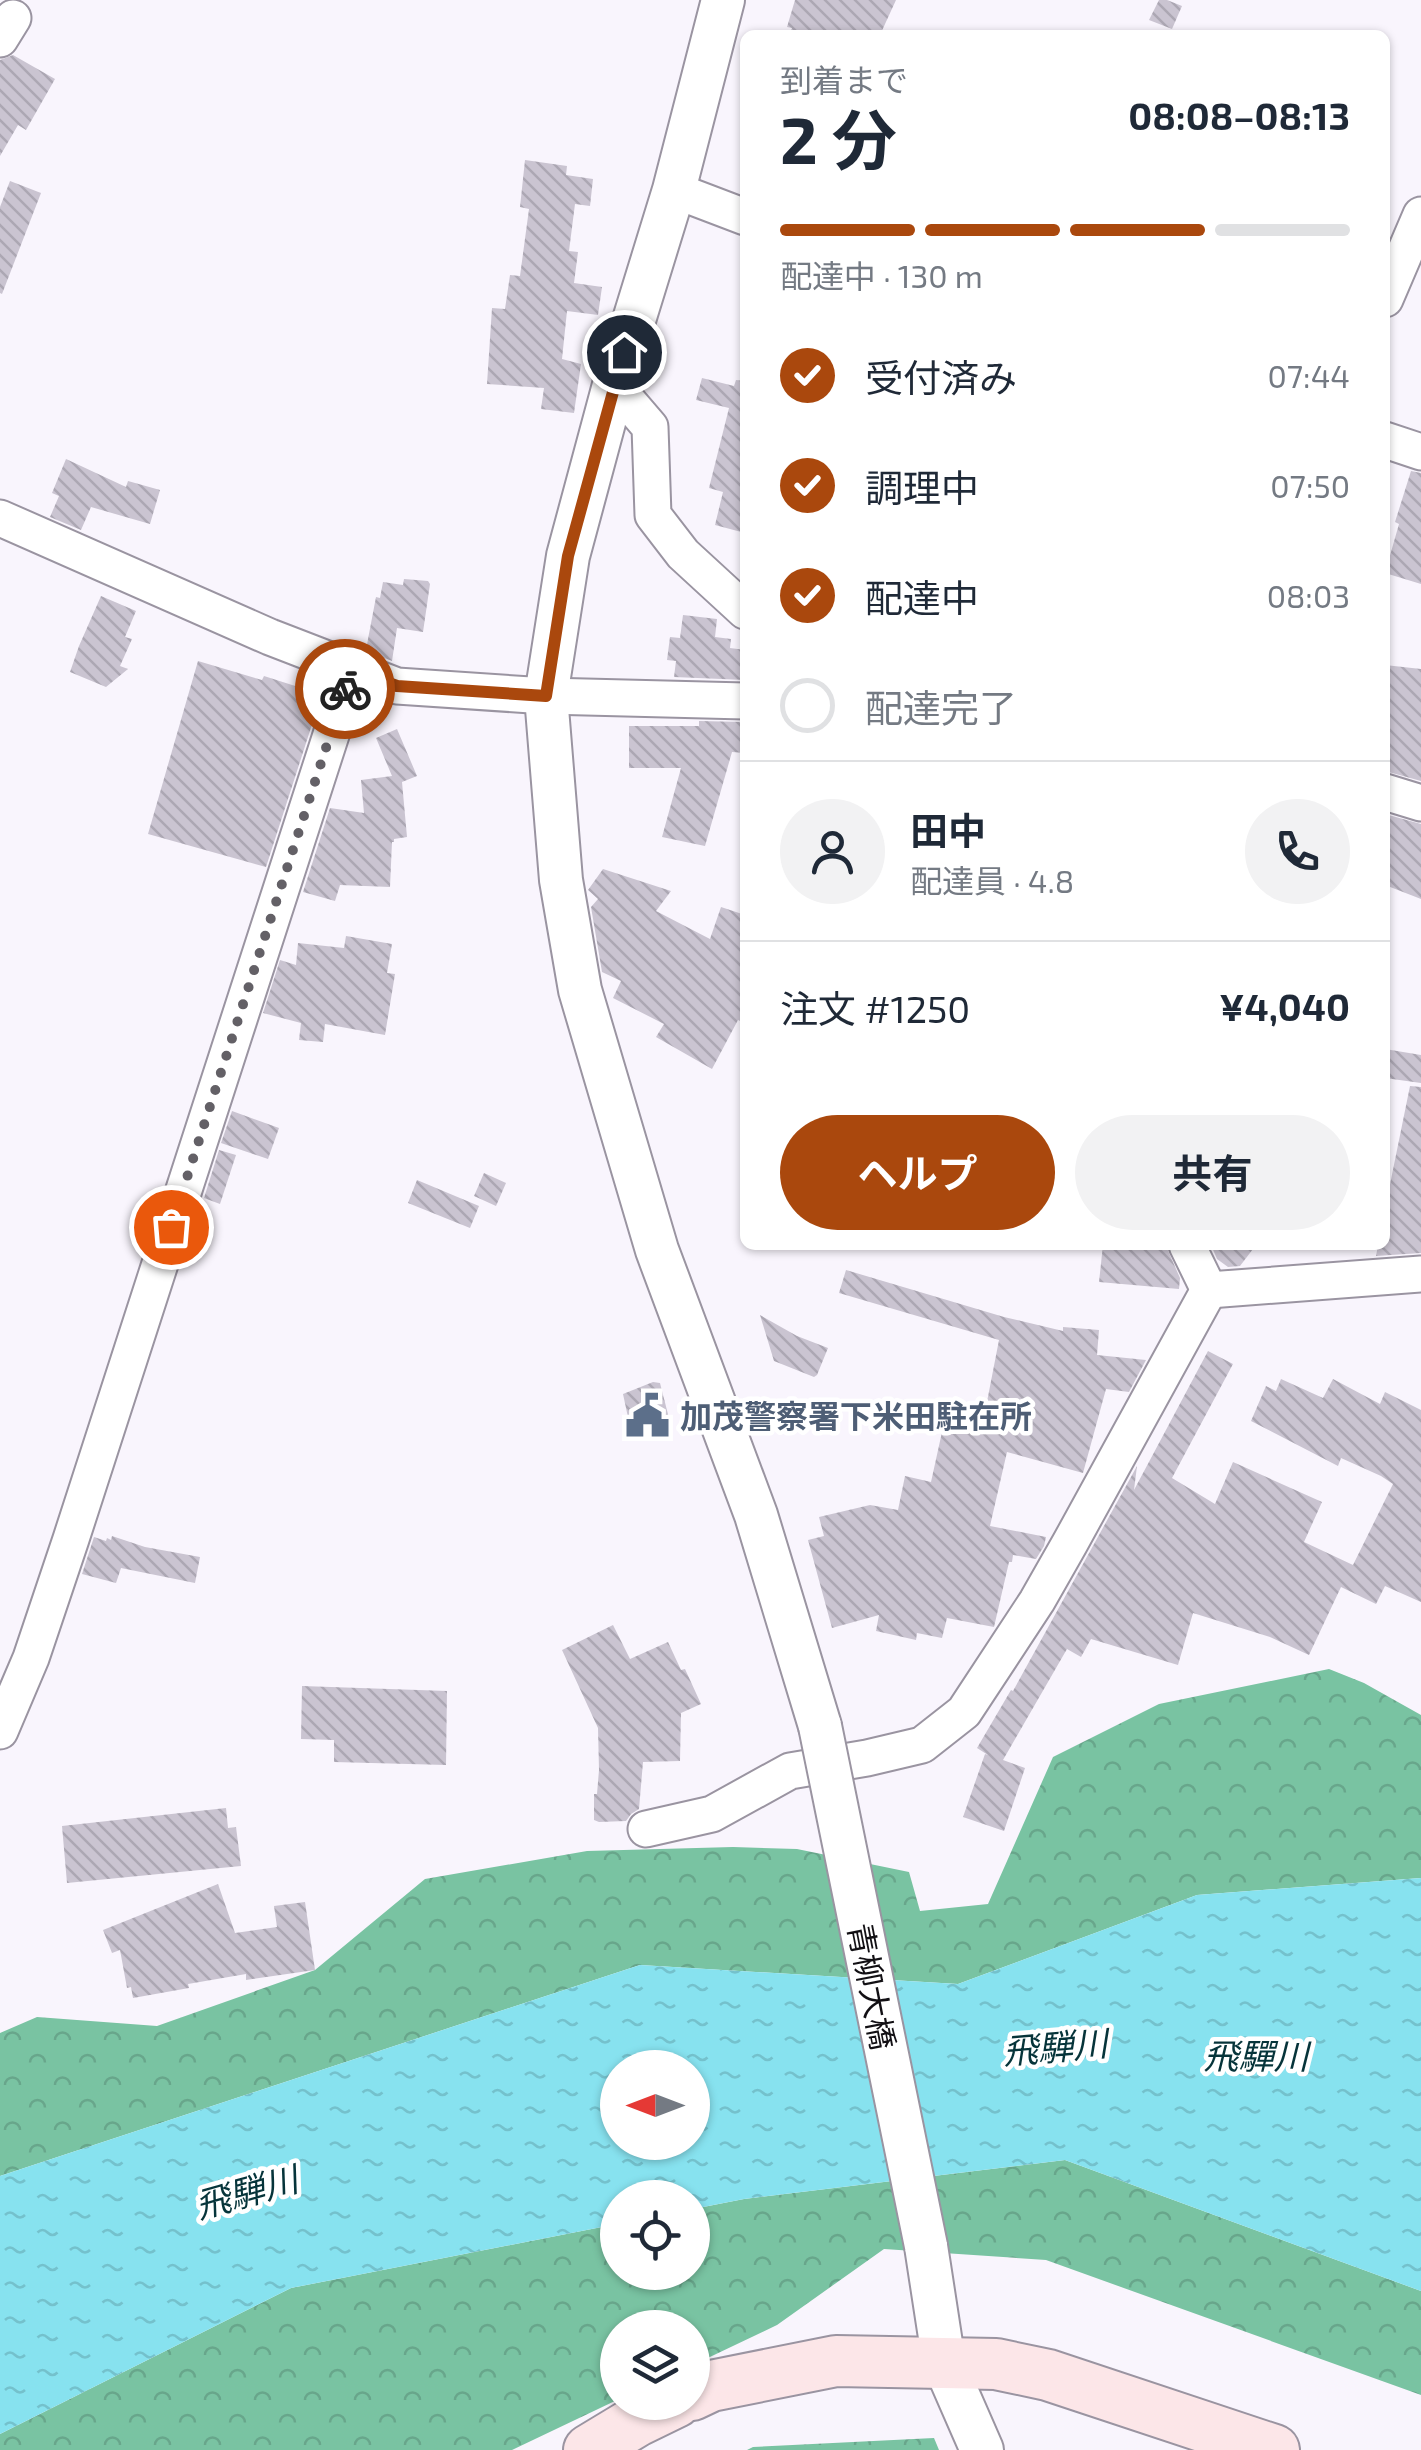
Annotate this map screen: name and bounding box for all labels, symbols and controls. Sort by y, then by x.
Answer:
text: 到着まで [780,60,908,98]
text: 08:08–08:13 [1128,92,1350,138]
text: 2 分 [780,99,897,177]
text: 配達中 · 130 m [780,256,983,294]
pin [582,310,667,395]
icon: home [597,325,652,380]
icon: check [780,348,835,403]
text: 受付済み [865,354,1017,400]
text: 07:44 [1267,356,1350,394]
icon: check [780,458,835,513]
text: 調理中 [865,464,979,510]
text: 07:50 [1270,466,1350,504]
icon: check [780,568,835,623]
text: 配達中 [865,574,979,620]
text: 08:03 [1267,576,1350,614]
courier [295,639,395,739]
icon: bike [318,662,373,717]
text: 配達完了 [865,684,1017,730]
button: person [780,799,885,904]
button: phone [1245,799,1350,904]
text: 田中 [910,807,986,853]
text: 配達員 · 4.8 [910,861,1074,899]
text: ¥4,040 [1219,983,1350,1029]
text: 注文 #1250 [780,985,970,1031]
button: ヘルプ [780,1115,1055,1230]
button: 共有 [1075,1115,1350,1230]
pin [129,1185,214,1270]
icon: bag [144,1200,199,1255]
public building icon: 加茂警察署下米田駐在所 [623,1391,671,1439]
place label: 加茂警察署下米田駐在所 [680,1396,1032,1434]
street label: 青柳大橋 [842,1920,904,2052]
water label: 飛騨川 [1001,2020,1113,2071]
water label: 飛驒川 [1203,2034,1312,2076]
north arrow [600,2050,710,2160]
map controls [600,2050,710,2420]
water label: 飛騨川 [190,2155,306,2226]
button: locate [600,2180,710,2290]
button: layers [600,2310,710,2420]

